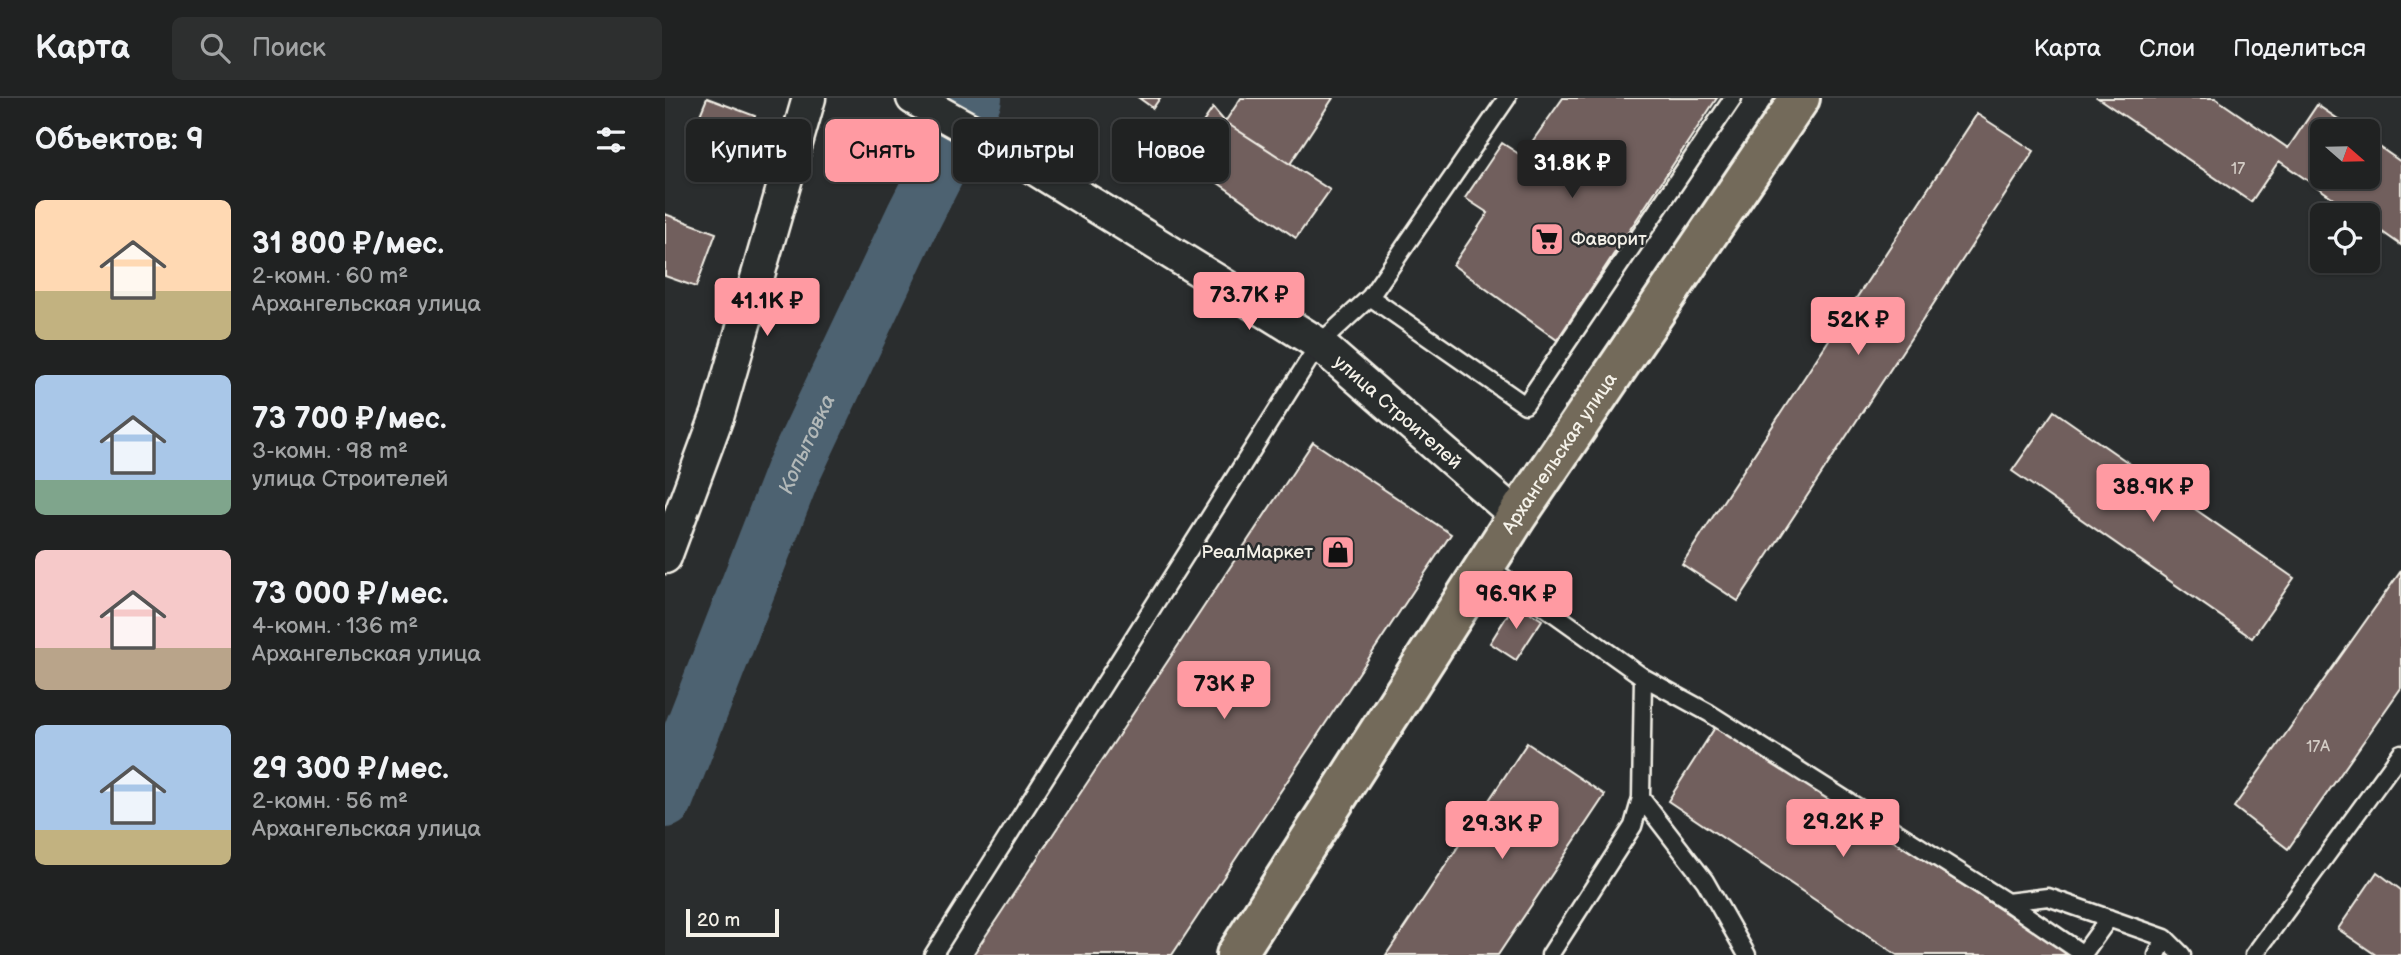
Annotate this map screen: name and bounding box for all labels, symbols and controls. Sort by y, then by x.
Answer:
search box [172,17,662,80]
text: Карта [35,28,130,68]
icon: search [196,29,234,67]
text: Поиск [252,33,326,64]
text: Карта [2034,34,2101,63]
text: Слои [2139,34,2195,63]
text: Поделиться [2233,34,2366,63]
chip: Купить [686,119,811,182]
chip: Снять [825,119,939,182]
chip: Фильтры [953,119,1098,182]
chip: Новое [1112,119,1229,182]
north arrow [2310,119,2380,189]
map controls [2310,119,2380,273]
icon: filters [592,121,630,159]
text: Объектов: 9 [35,122,204,158]
pin: 31.8K ₽ [1507,140,1637,200]
text: 31.8K ₽ [1533,149,1611,177]
house number: 17 [2231,160,2245,179]
button: locate [2310,203,2380,273]
supermarket icon: Фаворит [1528,220,1566,258]
text: 31 800 ₽/мес. [252,226,444,262]
icon: home [91,228,175,312]
place label: Фаворит [1571,228,1647,251]
text: 2-комн. · 60 m² [252,262,408,290]
pin: 73.7K ₽ [1184,272,1314,332]
pin: 41.1K ₽ [702,278,832,338]
text: 73.7K ₽ [1209,281,1289,309]
text: 41.1K ₽ [731,287,803,315]
text: Архангельская улица [252,290,481,318]
pin: 52K ₽ [1809,298,1907,357]
text: 52K ₽ [1827,306,1889,334]
street label: улица Строителей [1329,350,1467,474]
street label: Архангельская улица [1497,368,1622,539]
water label: Копытовка [773,390,840,498]
text: 73 700 ₽/мес. [252,401,447,437]
icon: home [91,403,175,487]
text: 3-комн. · 98 m² [252,437,408,465]
pin: 38.9K ₽ [2088,464,2218,524]
text: улица Строителей [252,465,448,493]
text: 38.9K ₽ [2112,473,2194,501]
shop icon: РеалМаркет [1319,533,1357,571]
place label: РеалМаркет [1201,541,1313,564]
pin: 96.9K ₽ [1451,572,1581,631]
text: 73 000 ₽/мес. [252,576,449,612]
icon: home [91,578,175,662]
text: 96.9K ₽ [1475,580,1557,608]
text: 4-комн. · 136 m² [252,612,418,640]
text: Архангельская улица [252,640,481,668]
pin: 73K ₽ [1175,662,1273,721]
text: 73K ₽ [1193,670,1255,698]
house number: 17А [2306,738,2330,757]
text: 29 300 ₽/мес. [252,751,449,787]
icon: home [91,753,175,837]
text: 2-комн. · 56 m² [252,787,408,815]
pin: 29.2K ₽ [1778,800,1908,859]
pin: 29.3K ₽ [1437,802,1567,861]
text: 29.2K ₽ [1802,808,1884,836]
text: 29.3K ₽ [1462,810,1542,838]
text: Архангельская улица [252,815,481,843]
scale bar [686,906,779,938]
text: 20 m [697,909,740,932]

